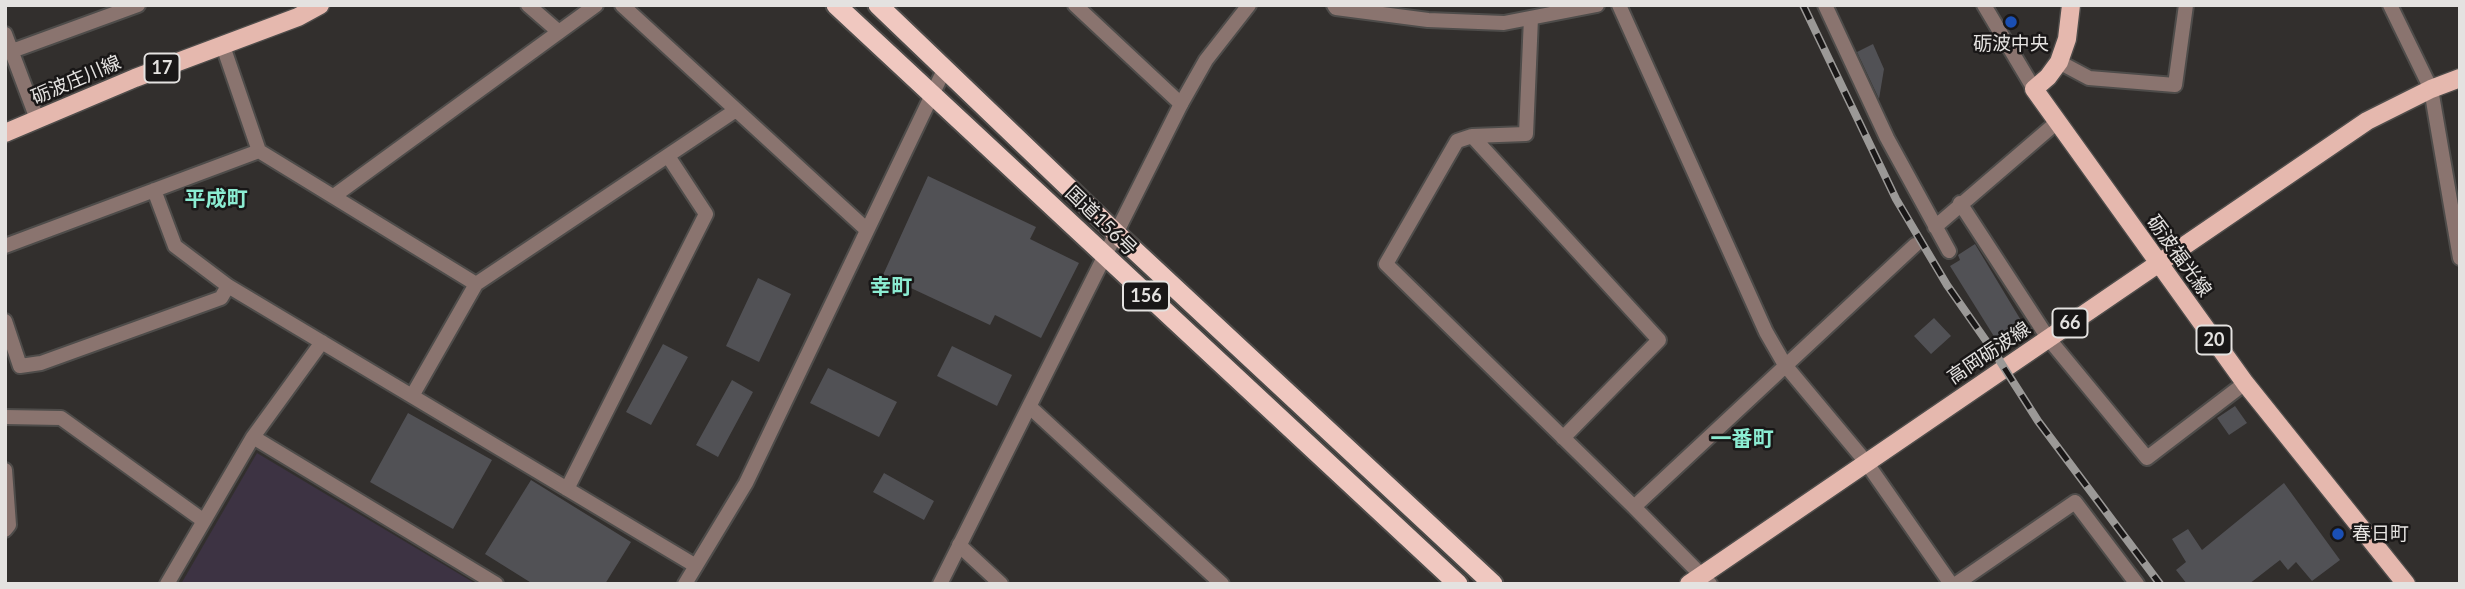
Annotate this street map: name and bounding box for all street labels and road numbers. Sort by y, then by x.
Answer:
street label: 砺波庄川線 [28,51,124,109]
road number: 17 [144,54,180,82]
street label: 国道156号 [1061,182,1141,260]
street label: 砺波福光線 [2142,211,2216,301]
road number: 156 [1123,282,1169,310]
road number: 66 [2052,309,2088,338]
street label: 高岡砺波線 [1943,317,2035,389]
road number: 20 [2196,326,2232,354]

